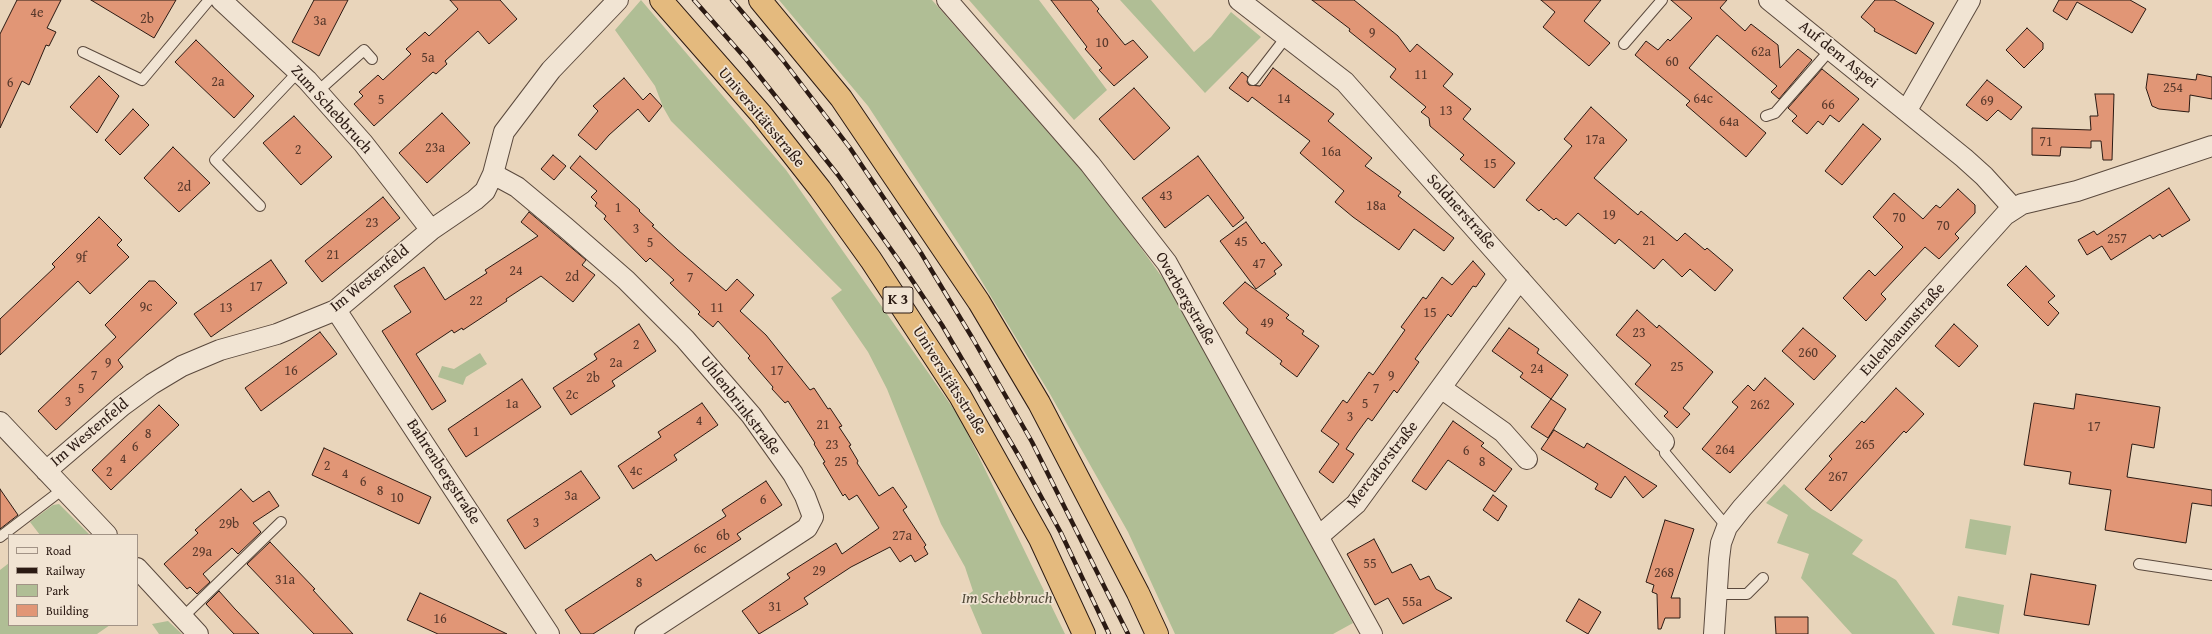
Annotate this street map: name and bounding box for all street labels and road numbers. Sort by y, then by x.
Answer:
street label: Auf dem Aspei [1795,17,1881,93]
street label: Zum Schebbruch [286,62,376,158]
street label: Universitätsstraße [714,64,808,172]
street label: Soldnerstraße [1422,170,1500,254]
street label: Im Westenfeld [327,241,413,317]
street label: Overbergstraße [1151,249,1219,349]
street label: Eulenbaumstraße [1856,280,1950,380]
road number: K 3 [883,287,913,313]
street label: Universitätsstraße [908,323,990,439]
street label: Uhlenbrinkstraße [696,353,784,459]
street label: Im Westenfeld [47,395,133,471]
street label: Bahrenbergstraße [402,416,484,528]
street label: Mercatorstraße [1343,418,1423,512]

